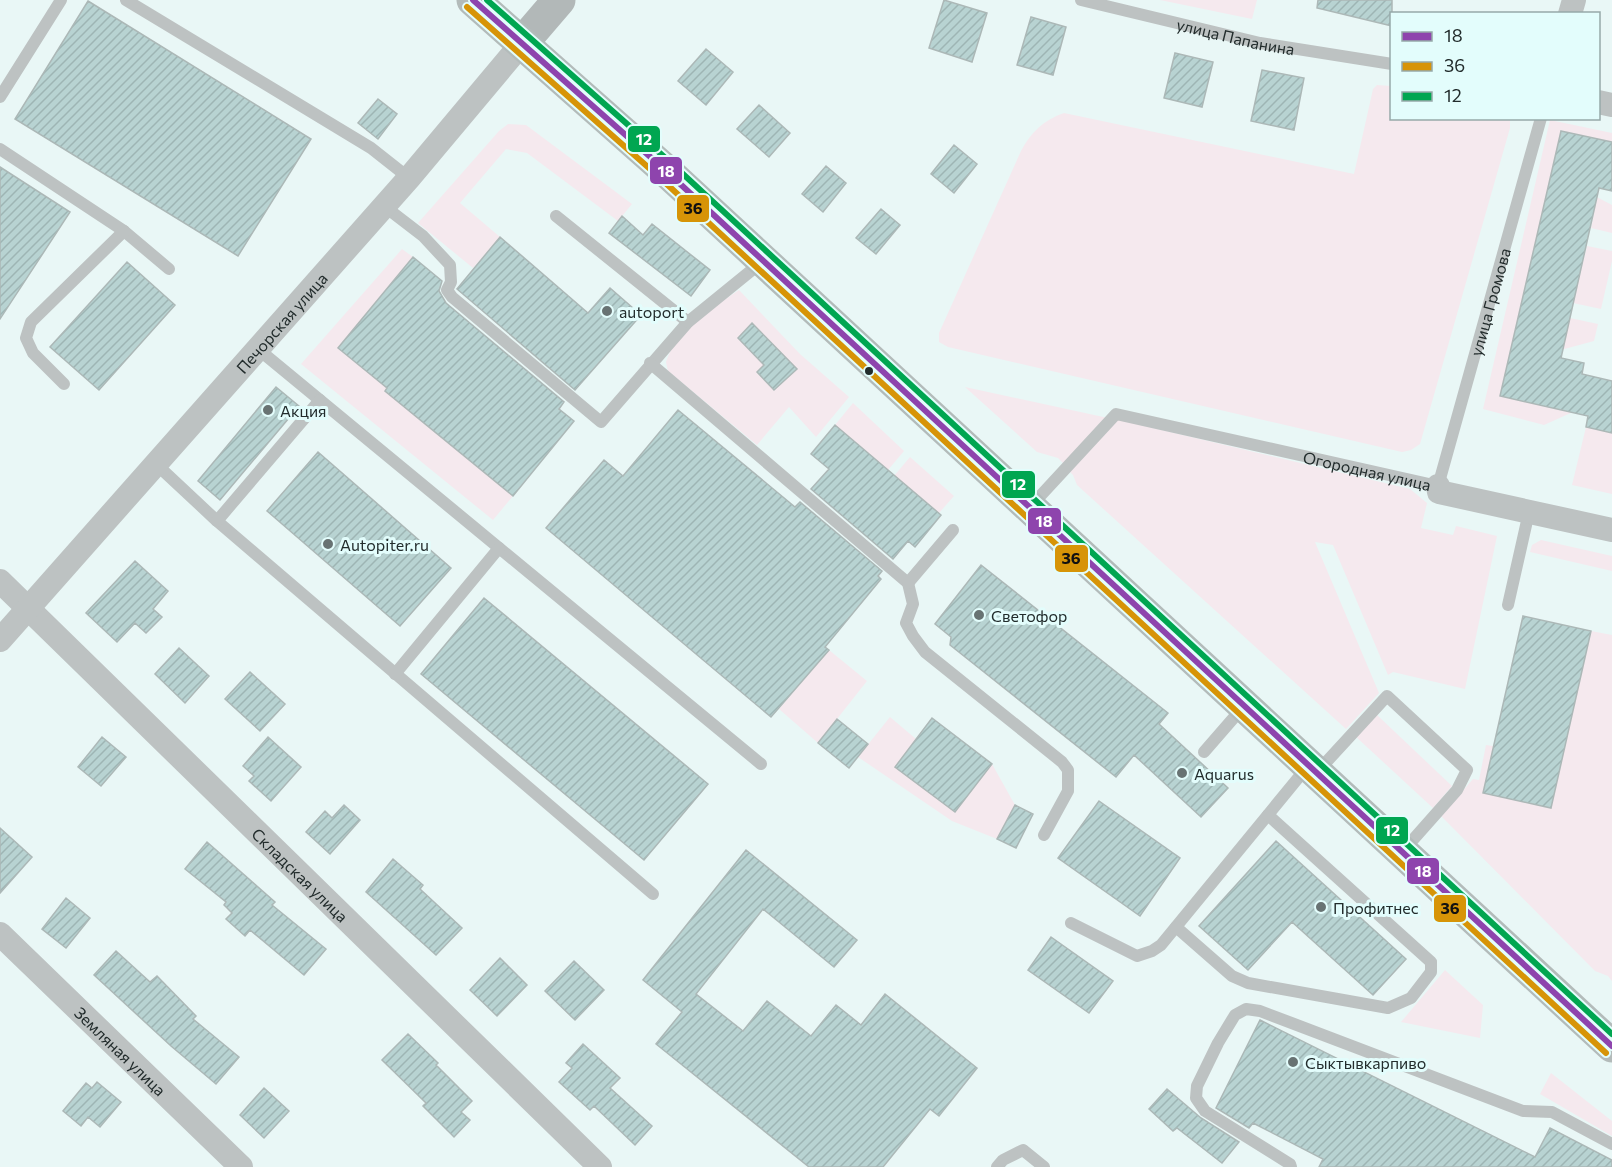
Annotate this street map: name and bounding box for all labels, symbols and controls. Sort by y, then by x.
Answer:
legend [1390,12,1600,120]
street label: улица Папанина [1175,14,1296,58]
text: 18 [1444,24,1463,46]
text: 36 [1444,54,1465,76]
text: 12 [1444,84,1462,106]
line badge: 12 [627,125,661,153]
text: 12 [636,129,652,148]
line badge: 18 [649,156,683,185]
text: 18 [657,161,675,180]
line badge: 36 [676,194,710,223]
text: 36 [683,198,703,217]
street label: улица Громова [1465,246,1514,358]
street label: Печорская улица [232,268,331,377]
place label: autoport [619,302,685,321]
marker: autoport [600,304,614,318]
unlabelled marker [863,365,875,377]
place label: Акция [280,401,327,420]
marker: Акция [261,403,275,417]
street label: Огородная улица [1301,447,1433,494]
line badge: 12 [1001,470,1036,499]
text: 12 [1010,474,1026,493]
line badge: 18 [1027,507,1062,535]
text: 18 [1035,511,1053,530]
place label: Autopiter.ru [340,535,429,554]
marker: Autopiter.ru [321,537,335,551]
line badge: 36 [1054,544,1089,573]
text: 36 [1061,548,1081,567]
place label: Светофор [991,606,1067,625]
marker: Светофор [972,608,986,622]
place label: Aquarus [1194,764,1254,783]
marker: Aquarus [1175,766,1189,780]
line badge: 12 [1375,816,1409,845]
text: 12 [1384,820,1400,839]
street label: Складская улица [249,823,352,925]
line badge: 18 [1406,857,1440,885]
text: 18 [1414,861,1432,880]
line badge: 36 [1433,894,1467,923]
place label: Профитнес [1333,898,1419,917]
text: 36 [1440,898,1460,917]
marker: Профитнес [1314,900,1328,914]
street label: Земляная улица [71,1002,170,1099]
place label: Сыктывкарпиво [1305,1053,1426,1072]
marker: Сыктывкарпиво [1286,1055,1300,1069]

